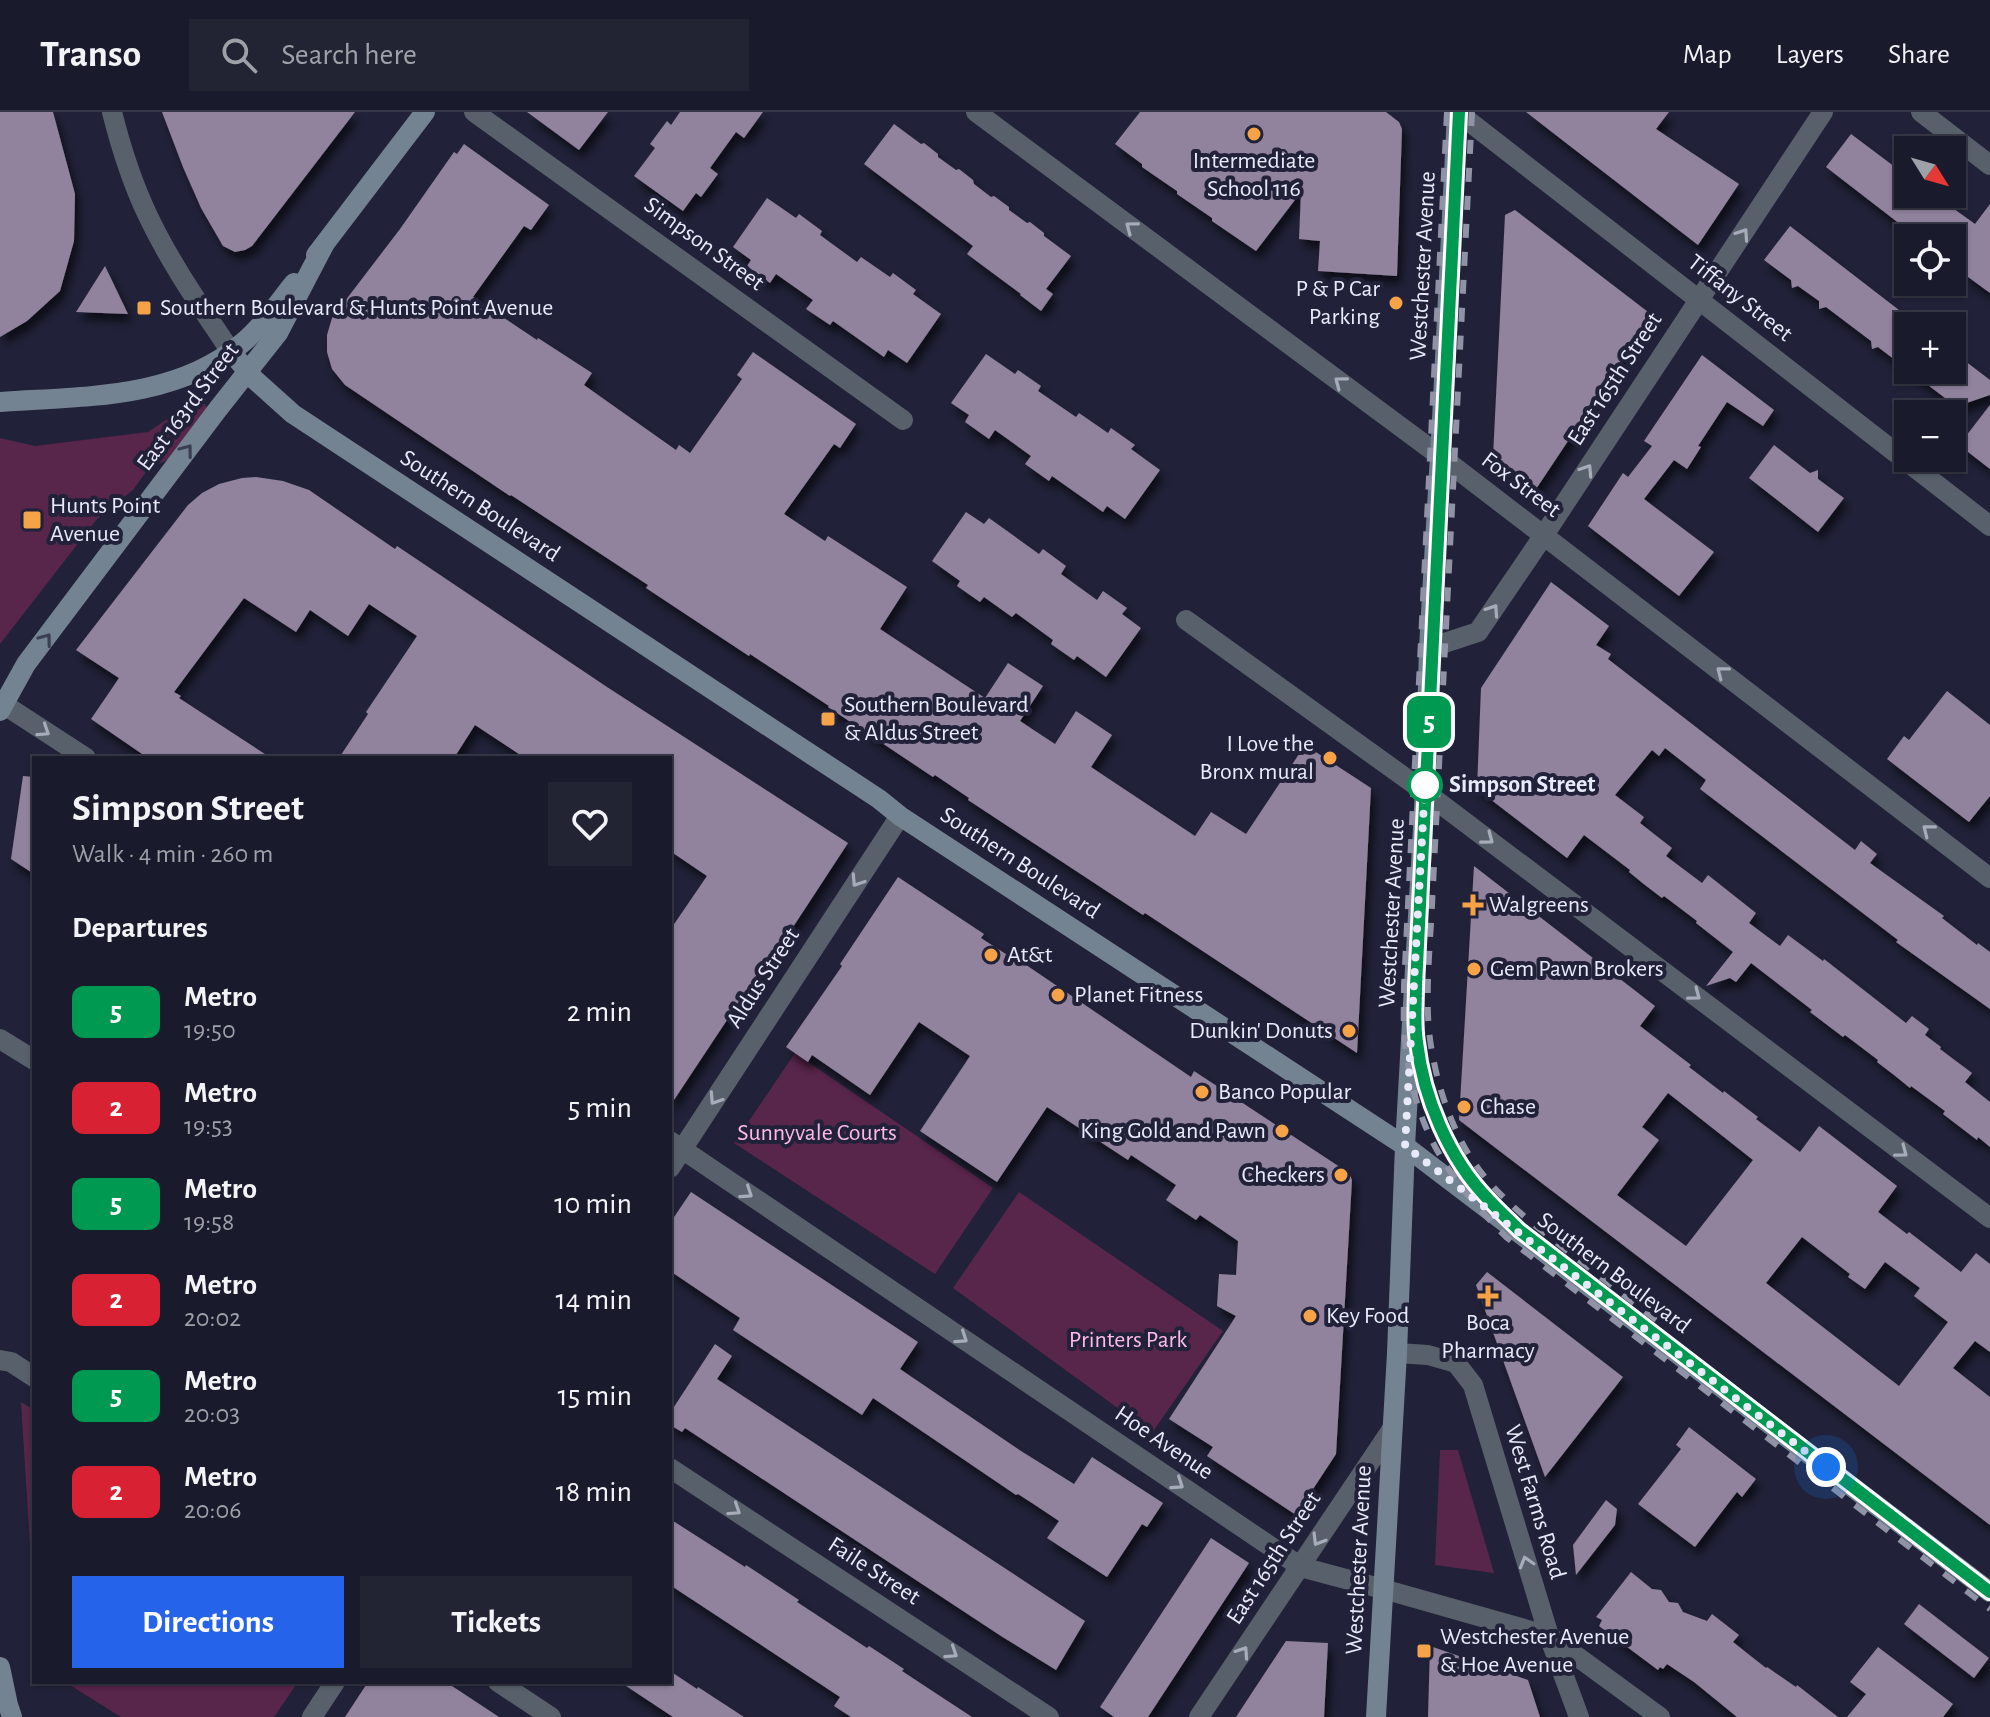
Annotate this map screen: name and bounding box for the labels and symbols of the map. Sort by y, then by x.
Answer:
marker: Intermediate School 116 [1245,125,1263,143]
north arrow [1894,136,1966,208]
place label: Intermediate School 116 [1193,149,1315,201]
street label: Westchester Avenue [1406,171,1440,361]
street label: Simpson Street [640,193,769,296]
one-way arrow [1125,222,1140,236]
one-way arrow [1733,228,1748,243]
street label: Tiffany Street [1683,250,1797,346]
place label: P & P Car Parking [1295,277,1380,329]
marker: P & P Car Parking [1387,294,1405,312]
place label: Southern Boulevard & Hunts Point Avenue [160,296,553,320]
marker: Southern Boulevard & Hunts Point Avenue [135,299,153,317]
street label: East 165th Street [1563,308,1667,450]
street label: East 163rd Street [132,339,244,475]
one-way arrow [1334,377,1348,391]
one-way arrow [177,445,191,459]
street label: Southern Boulevard [396,446,564,566]
street label: Fox Street [1477,448,1565,522]
one-way arrow [1577,465,1592,479]
place label: Hunts Point Avenue [50,494,161,546]
marker: Hunts Point Avenue [21,509,43,531]
one-way arrow [1483,604,1498,619]
one-way arrow [36,633,50,648]
one-way arrow [1716,668,1731,682]
place label: Southern Boulevard & Aldus Street [844,693,1029,745]
line badge: 5 [1403,696,1455,748]
marker: Southern Boulevard & Aldus Street [819,710,837,728]
one-way arrow [36,721,50,736]
place label: I Love the Bronx mural [1200,732,1314,784]
marker: I Love the Bronx mural [1321,749,1339,767]
marker: Simpson Street [1408,768,1442,802]
place label: Simpson Street [1449,773,1595,797]
street label: Southern Boulevard [936,803,1104,923]
street label: Westchester Avenue [1375,818,1409,1008]
one-way arrow [1922,826,1937,840]
one-way arrow [1479,829,1493,843]
one-way arrow [852,872,867,887]
place label: Walgreens [1489,893,1589,917]
marker: Walgreens [1464,896,1482,914]
street label: Aldus Street [722,923,804,1032]
place label: At&t [1007,943,1053,967]
marker: At&t [982,946,1000,964]
place label: Gem Pawn Brokers [1490,957,1664,981]
marker: Gem Pawn Brokers [1465,960,1483,978]
place label: Planet Fitness [1074,983,1203,1007]
marker: Planet Fitness [1049,986,1067,1004]
one-way arrow [1686,986,1701,1000]
place label: Dunkin' Donuts [1189,1019,1333,1043]
marker: Dunkin' Donuts [1340,1022,1358,1040]
place label: Banco Popular [1218,1080,1352,1104]
marker: Banco Popular [1193,1083,1211,1101]
one-way arrow [710,1090,725,1105]
place label: Chase [1480,1095,1536,1119]
marker: Chase [1455,1098,1473,1116]
place label: King Gold and Pawn [1080,1119,1266,1143]
park label: Sunnyvale Courts [737,1121,897,1145]
marker: King Gold and Pawn [1273,1122,1291,1140]
one-way arrow [1894,1143,1908,1157]
place label: Checkers [1241,1163,1325,1187]
marker: Checkers [1332,1166,1350,1184]
one-way arrow [738,1183,753,1198]
street label: Southern Boulevard [1533,1208,1695,1338]
marker: Boca Pharmacy [1479,1287,1497,1305]
place label: Key Food [1326,1304,1409,1328]
marker: Key Food [1301,1307,1319,1325]
place label: Boca Pharmacy [1441,1311,1535,1363]
park label: Printers Park [1069,1328,1187,1352]
one-way arrow [954,1329,968,1344]
street label: Hoe Avenue [1111,1402,1217,1484]
street label: West Farms Road [1500,1422,1570,1582]
your location [1806,1447,1846,1487]
street label: Westchester Avenue [1342,1465,1376,1655]
one-way arrow [1169,1474,1183,1489]
street label: East 165th Street [1222,1487,1326,1629]
one-way arrow [726,1501,741,1516]
one-way arrow [1312,1531,1327,1546]
street label: Faile Street [824,1533,924,1610]
one-way arrow [1519,1555,1535,1569]
place label: Westchester Avenue & Hoe Avenue [1440,1625,1629,1677]
marker: Westchester Avenue & Hoe Avenue [1415,1642,1433,1660]
one-way arrow [944,1644,958,1659]
one-way arrow [1233,1647,1248,1661]

